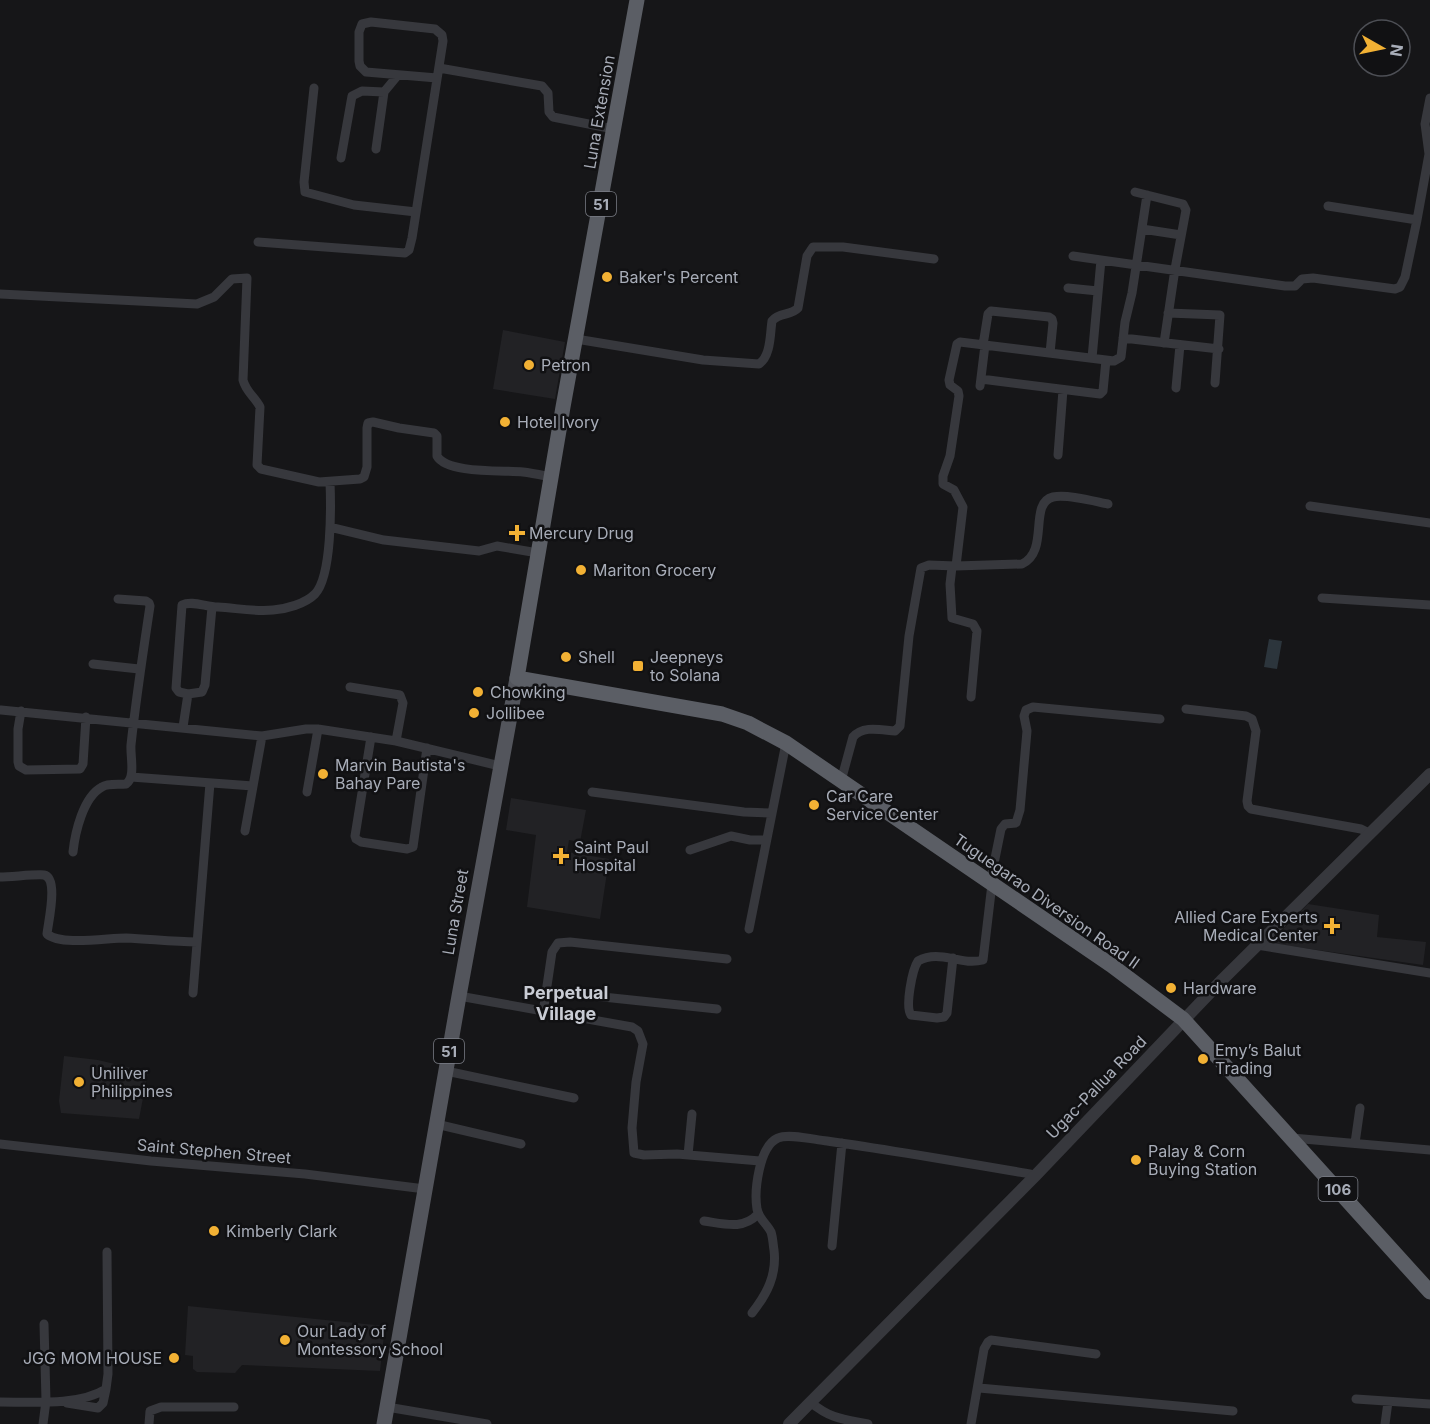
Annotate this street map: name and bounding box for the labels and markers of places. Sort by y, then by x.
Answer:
place label: Baker's Percent [619,267,738,287]
marker: Baker's Percent [600,270,614,284]
place label: Petron [541,355,591,375]
marker: Petron [522,358,536,372]
place label: Hotel Ivory [517,412,599,432]
marker: Hotel Ivory [498,415,512,429]
place label: Mercury Drug [529,523,634,543]
marker: Mercury Drug [510,526,524,540]
place label: Mariton Grocery [593,560,716,580]
marker: Mariton Grocery [574,563,588,577]
place label: Shell [578,647,615,667]
place label: Jeepneys to Solana [650,647,724,685]
marker: Shell [559,650,573,664]
marker: Jeepneys to Solana [631,659,645,673]
place label: Chowking [490,682,565,702]
marker: Chowking [471,685,485,699]
place label: Jollibee [486,703,545,723]
marker: Jollibee [467,706,481,720]
place label: Marvin Bautista's Bahay Pare [335,755,466,793]
marker: Marvin Bautista's Bahay Pare [316,767,330,781]
place label: Car Care Service Center [826,786,939,824]
marker: Car Care Service Center [807,798,821,812]
place label: Saint Paul Hospital [574,837,649,875]
marker: Saint Paul Hospital [552,847,570,865]
place label: Allied Care Experts Medical Center [1174,907,1318,945]
marker: Allied Care Experts Medical Center [1323,917,1341,935]
place label: Hardware [1183,978,1257,998]
marker: Hardware [1164,981,1178,995]
place label: Emy’s Balut Trading [1215,1040,1301,1078]
marker: Emy’s Balut Trading [1196,1052,1210,1066]
place label: Uniliver Philippines [91,1063,173,1101]
marker: Uniliver Philippines [72,1075,86,1089]
place label: Palay & Corn Buying Station [1148,1141,1257,1179]
marker: Palay & Corn Buying Station [1129,1153,1143,1167]
place label: Kimberly Clark [226,1221,338,1241]
marker: Kimberly Clark [207,1224,221,1238]
place label: Our Lady of Montessory School [297,1321,443,1359]
marker: Our Lady of Montessory School [278,1333,292,1347]
place label: JGG MOM HOUSE [23,1348,162,1368]
marker: JGG MOM HOUSE [167,1351,181,1365]

